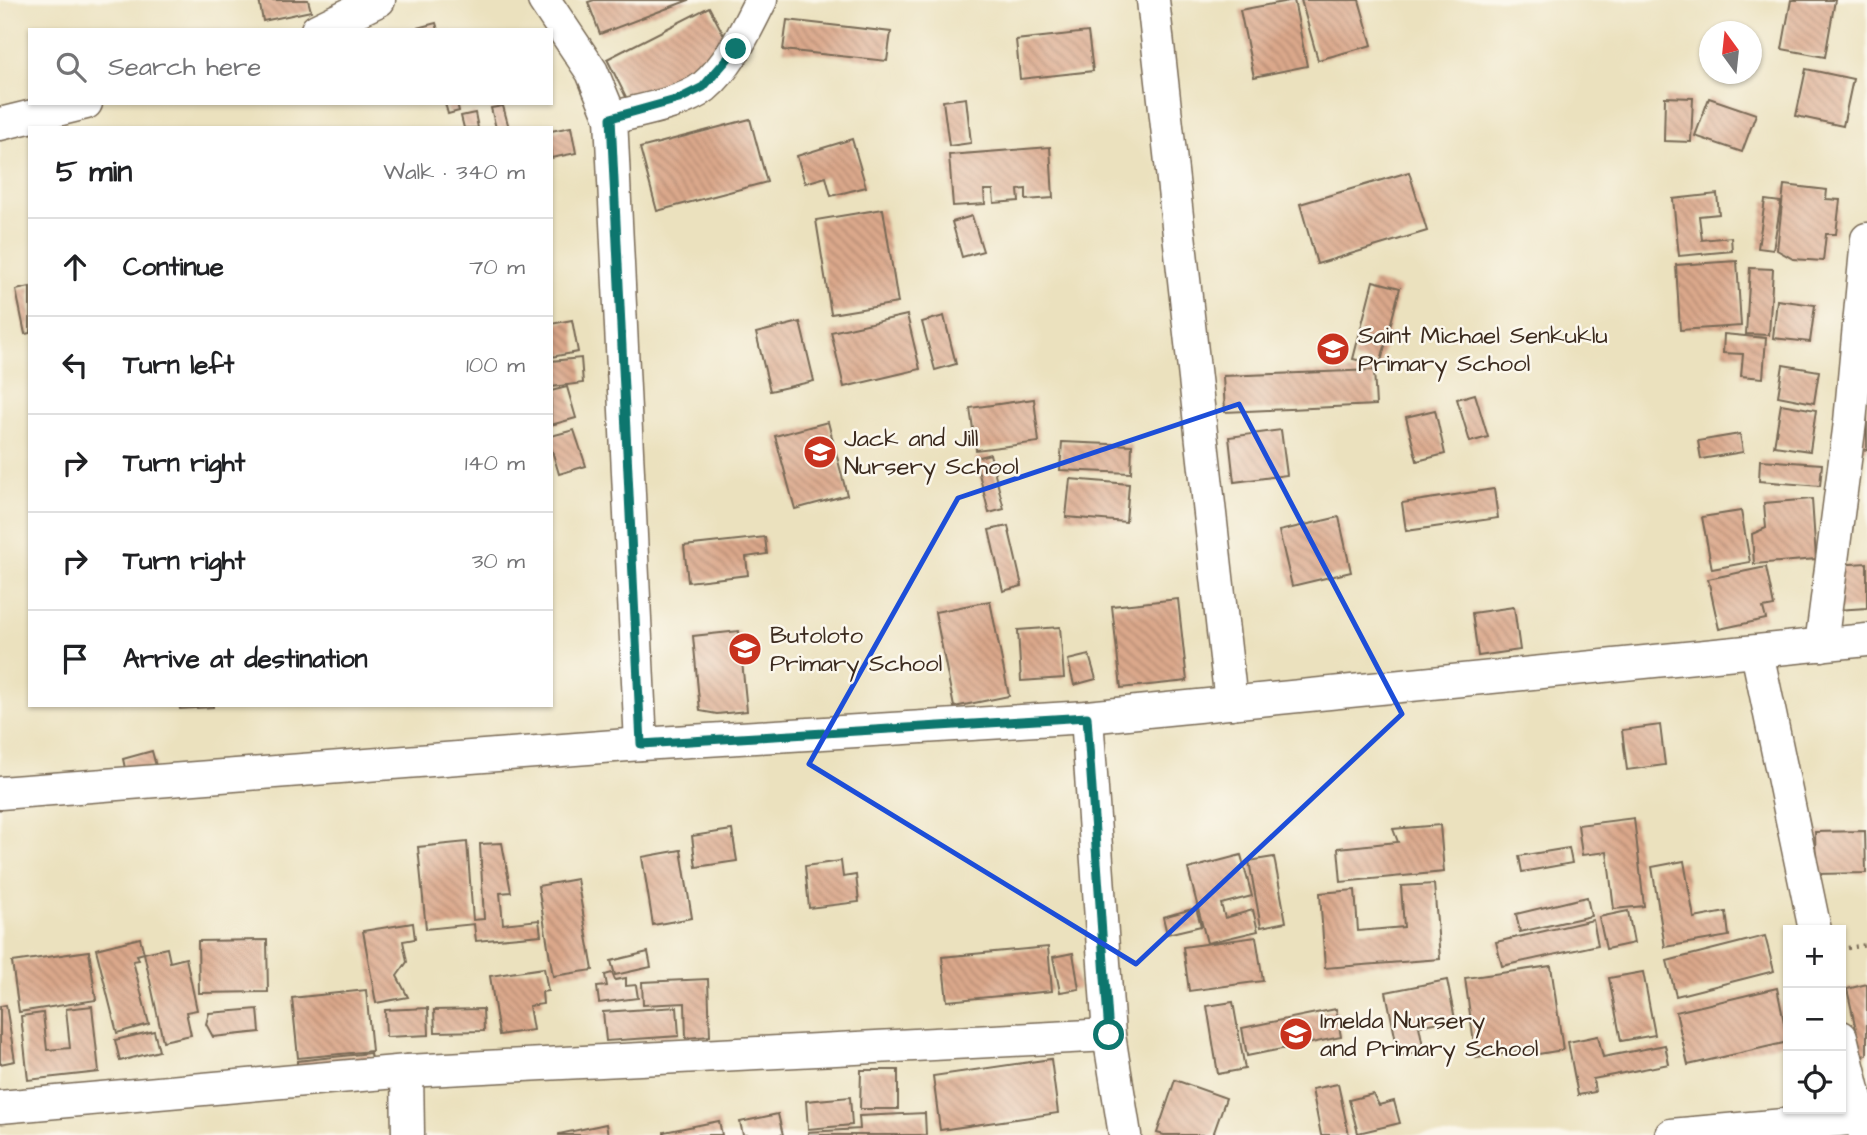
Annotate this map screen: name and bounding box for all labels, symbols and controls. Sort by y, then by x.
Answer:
north arrow [1699,21,1762,84]
search box [28,28,553,105]
route end [720,33,751,64]
icon: search [52,48,90,86]
text: Search here [108,49,261,85]
text: 5 min [56,151,132,193]
text: Walk · 340 m [383,156,525,188]
icon: ahead [56,248,94,286]
text: Continue [123,249,224,285]
text: 70 m [469,251,525,283]
place label: Saint Michael Senkuklu Primary School [1358,319,1608,382]
school or university icon: Saint Michael Senkuklu Primary School [1314,330,1352,368]
icon: left [56,346,94,384]
text: Turn left [123,347,234,383]
text: 100 m [466,349,525,381]
place label: Jack and Jill Nursery School [844,422,1019,485]
school or university icon: Jack and Jill Nursery School [801,433,839,471]
icon: right [56,444,94,482]
text: Turn right [123,445,245,481]
text: 140 m [465,447,525,479]
icon: right [56,542,94,580]
text: Turn right [123,543,245,579]
text: 30 m [472,545,525,577]
place label: Butoloto Primary School [770,619,942,682]
school or university icon: Butoloto Primary School [726,630,764,668]
icon: arrive [56,640,94,678]
text: Arrive at destination [123,641,368,677]
map controls [1783,925,1846,1114]
button: + [1783,925,1846,988]
button: − [1783,988,1846,1051]
place label: Imelda Nursery and Primary School [1320,1004,1538,1067]
school or university icon: Imelda Nursery and Primary School [1277,1015,1315,1053]
route start [1093,1019,1124,1050]
button: locate [1783,1051,1846,1114]

